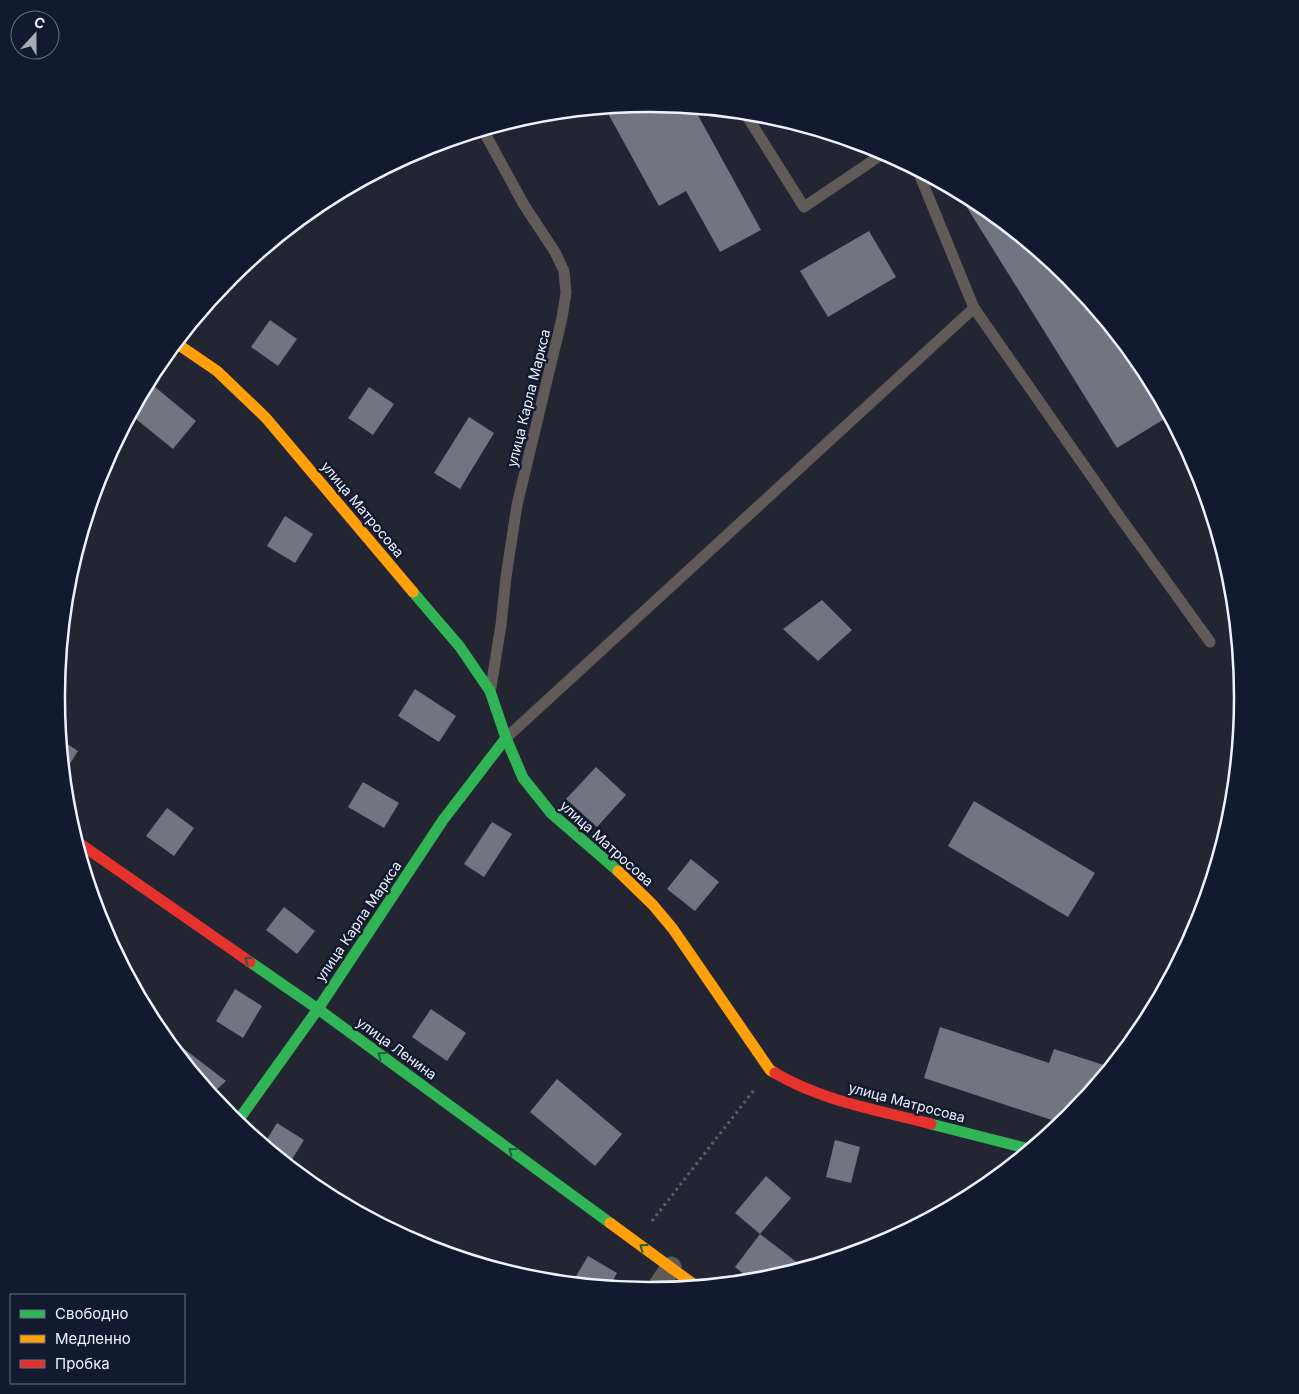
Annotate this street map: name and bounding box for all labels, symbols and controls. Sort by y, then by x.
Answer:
north arrow [10,10,60,60]
text: С [32,13,48,32]
street label: улица Карла Маркса [503,327,553,469]
street label: улица Матросова [318,458,408,560]
street label: улица Матросова [557,796,657,890]
street label: улица Карла Маркса [311,857,405,985]
one-way arrow [244,957,254,966]
street label: улица Ленина [354,1013,440,1083]
one-way arrow [377,1051,386,1061]
street label: улица Матросова [847,1078,967,1126]
one-way arrow [509,1148,518,1156]
one-way arrow [640,1244,649,1252]
legend [10,1294,185,1384]
text: Свободно [55,1304,129,1323]
text: Медленно [55,1329,131,1348]
text: Пробка [55,1354,110,1373]

